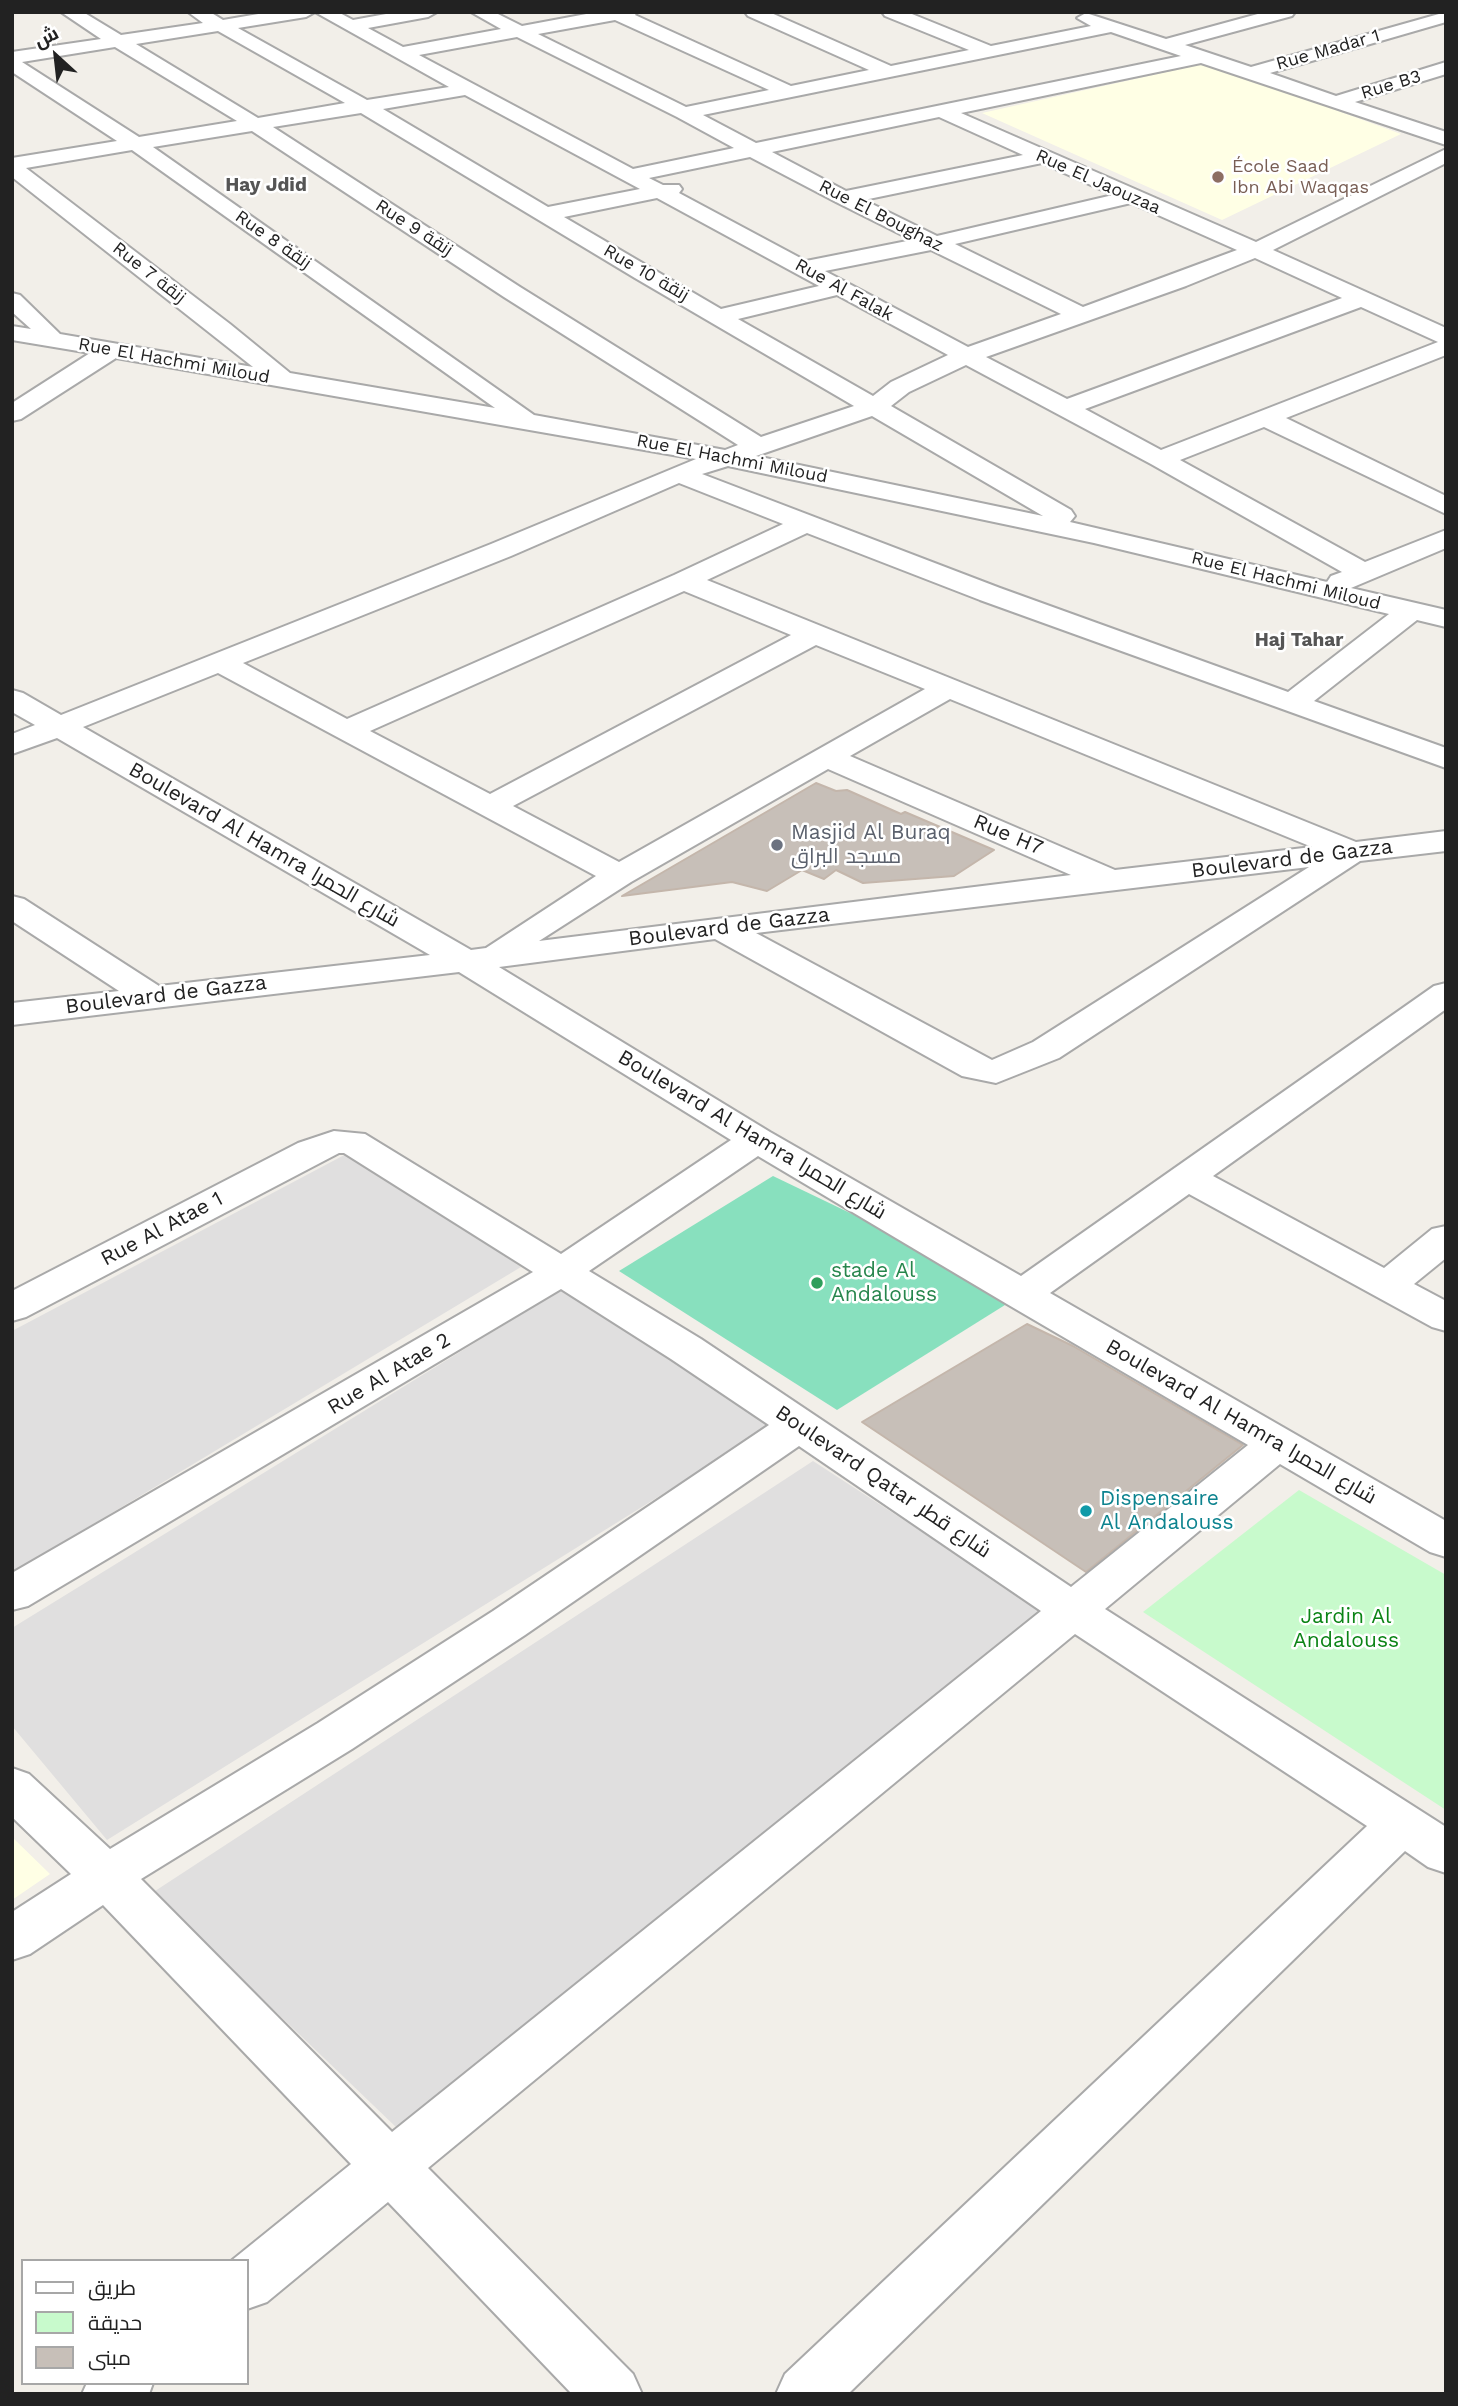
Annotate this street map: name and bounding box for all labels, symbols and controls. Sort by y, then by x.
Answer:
north arrow [21,21,91,91]
text: ش [30,21,62,53]
street label: Rue Madar 1 [1274,25,1382,75]
street label: Rue B3 [1358,66,1424,104]
street label: Rue El Jaouzaa [1032,145,1164,219]
place label: École Saad Ibn Abi Waqqas [1232,156,1369,198]
marker: École Saad Ibn Abi Waqqas [1210,169,1226,185]
district label: Hay Jdid [225,174,307,196]
street label: Rue El Boughaz [815,175,947,257]
street label: Rue 9 زنقة [371,195,457,261]
street label: Rue 8 زنقة [231,206,315,274]
street label: Rue 7 زنقة [108,238,190,308]
street label: Rue 10 زنقة [599,240,693,306]
street label: Rue Al Falak [791,254,897,326]
street label: Rue El Hachmi Miloud [77,334,271,388]
street label: Rue El Hachmi Miloud [635,430,829,488]
street label: Rue El Hachmi Miloud [1189,547,1383,615]
district label: Haj Tahar [1255,629,1343,651]
street label: Boulevard Al Hamra شارع الحمرا [124,757,404,933]
street label: Rue H7 [969,809,1047,861]
place label: Masjid Al Buraq مسجد البراق [791,820,951,870]
street label: Boulevard de Gazza [1190,834,1394,884]
marker: Masjid Al Buraq مسجد البراق [769,837,785,853]
street label: Boulevard de Gazza [627,902,831,952]
street label: Boulevard de Gazza [64,970,268,1020]
street label: Boulevard Al Hamra شارع الحمرا [613,1045,891,1225]
street label: Rue Al Atae 1 [97,1186,227,1272]
place label: stade Al Andalouss [831,1258,937,1308]
marker: stade Al Andalouss [809,1275,825,1291]
street label: Rue Al Atae 2 [323,1327,455,1421]
street label: Boulevard Al Hamra شارع الحمرا [1101,1334,1381,1510]
street label: Boulevard Qatar شارع قطر [770,1400,996,1564]
place label: Dispensaire Al Andalouss [1100,1486,1233,1536]
marker: Dispensaire Al Andalouss [1078,1503,1094,1519]
park label: Jardin Al Andalouss [1293,1604,1399,1654]
legend [21,2259,248,2385]
text: طريق [88,2275,136,2300]
text: حديقة [88,2310,142,2335]
text: مبنى [88,2345,131,2370]

